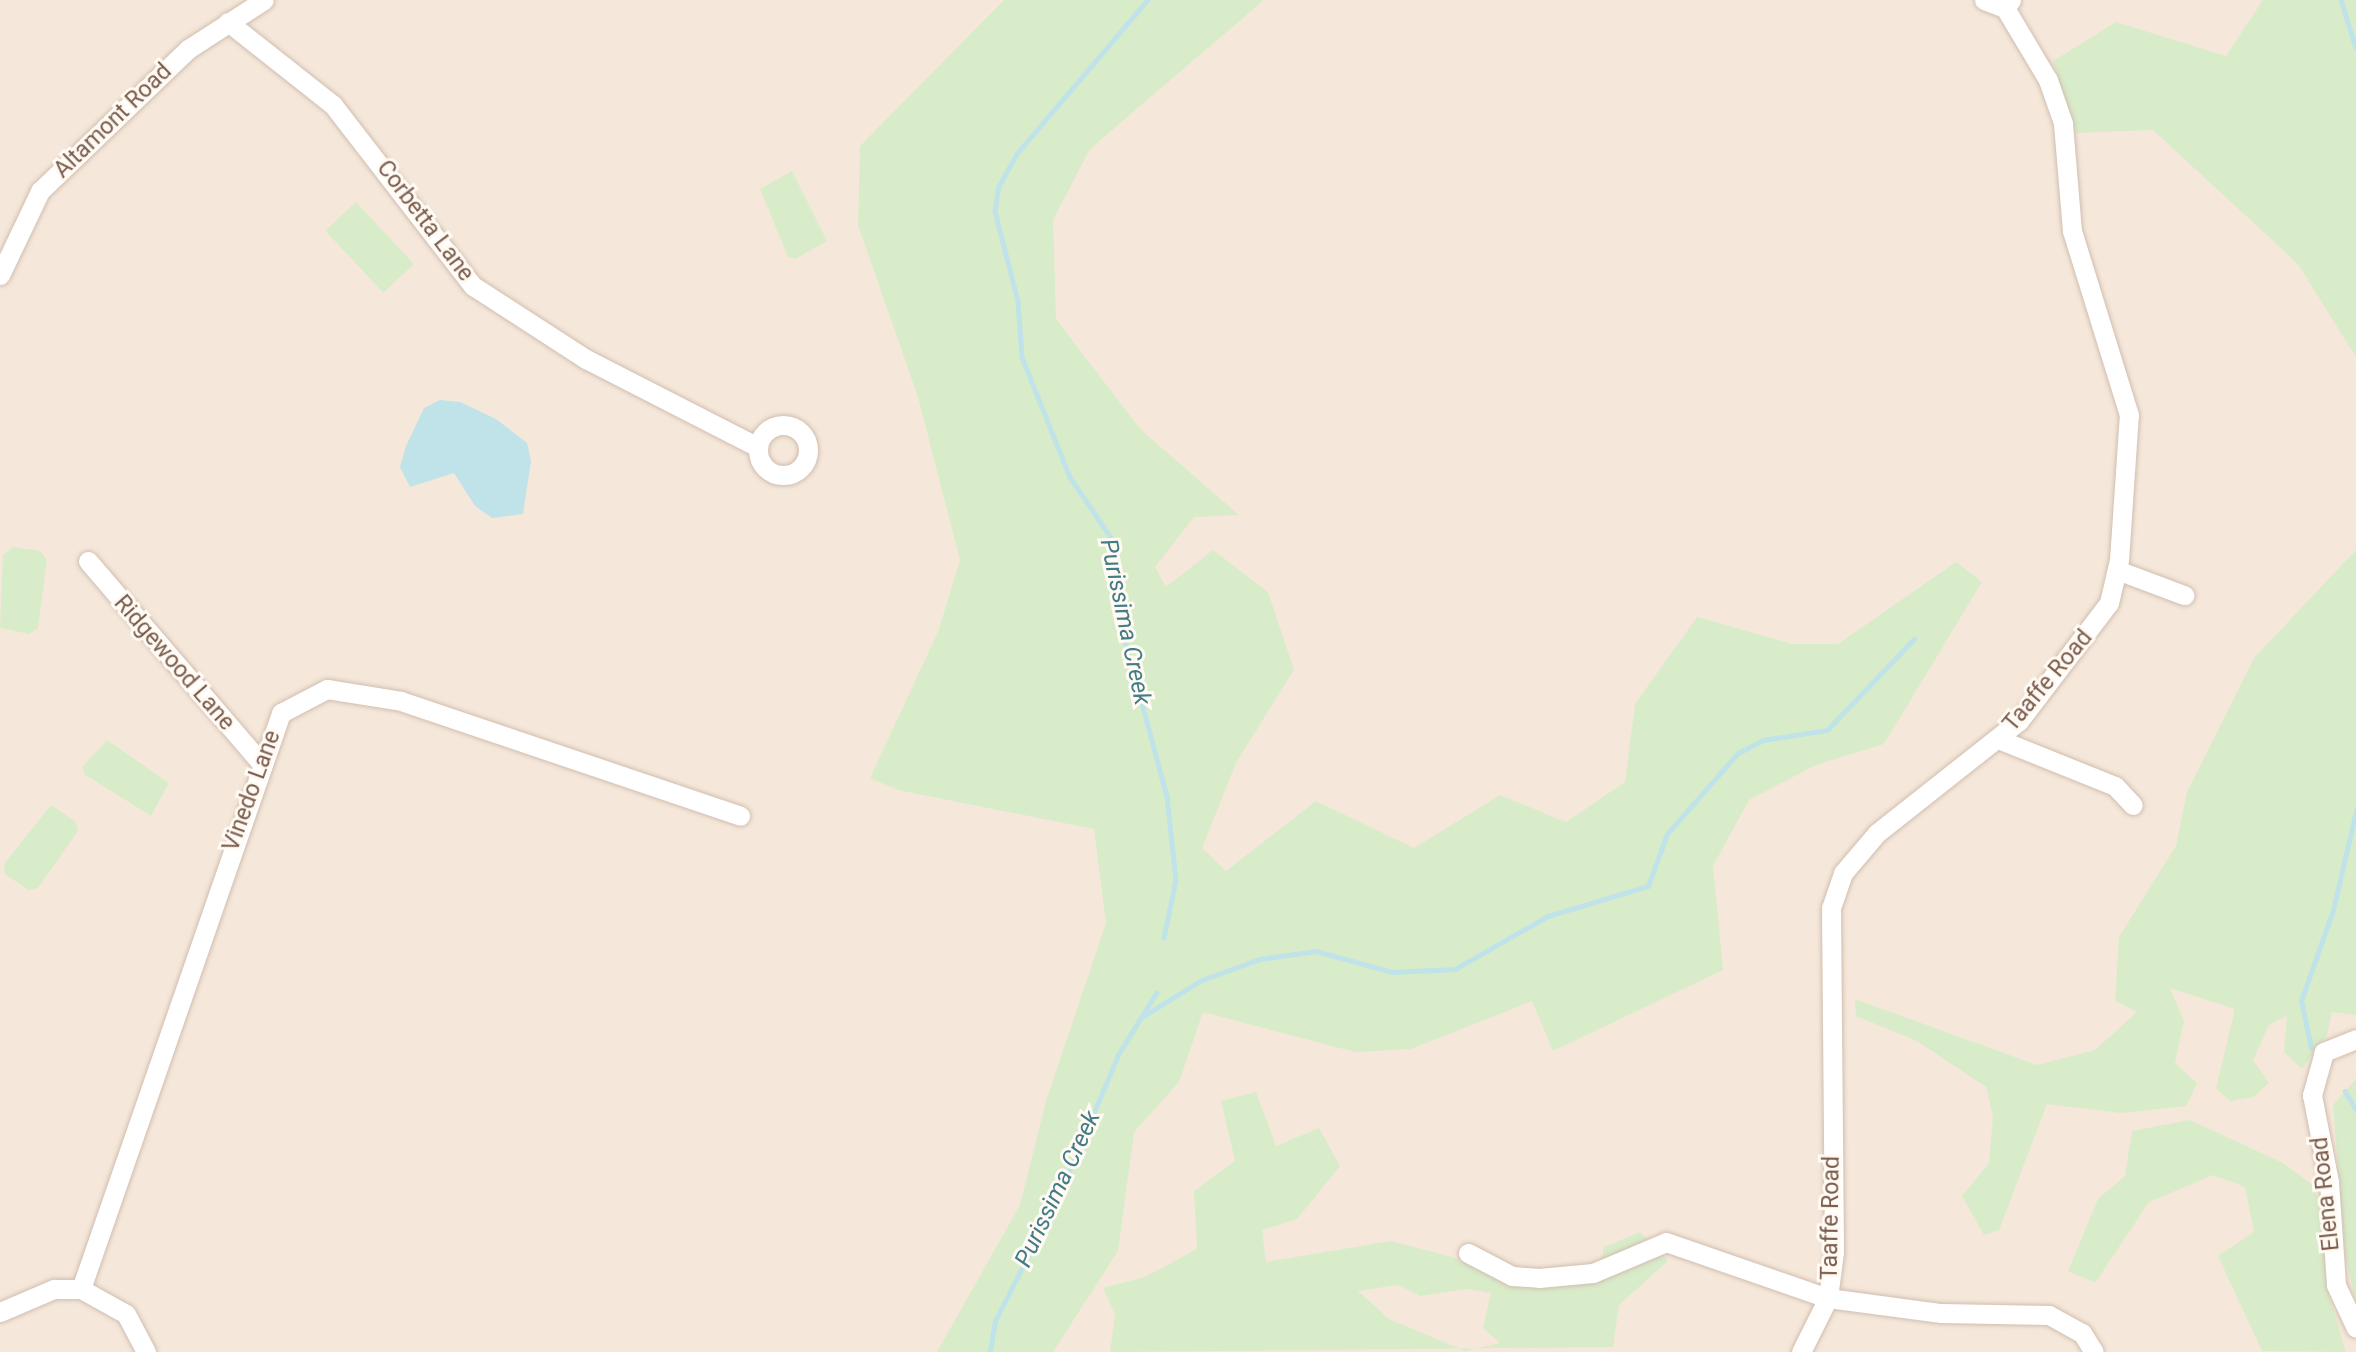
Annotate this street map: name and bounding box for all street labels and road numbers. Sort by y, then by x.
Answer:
street label: Altamont Road [49,58,177,184]
street label: Corbetta Lane [371,155,479,287]
street label: Ridgewood Lane [108,590,240,736]
street label: Taaffe Road [1998,625,2098,737]
street label: Vinedo Lane [217,727,287,855]
street label: Elena Road [2306,1136,2346,1252]
street label: Taaffe Road [1816,1156,1846,1280]

